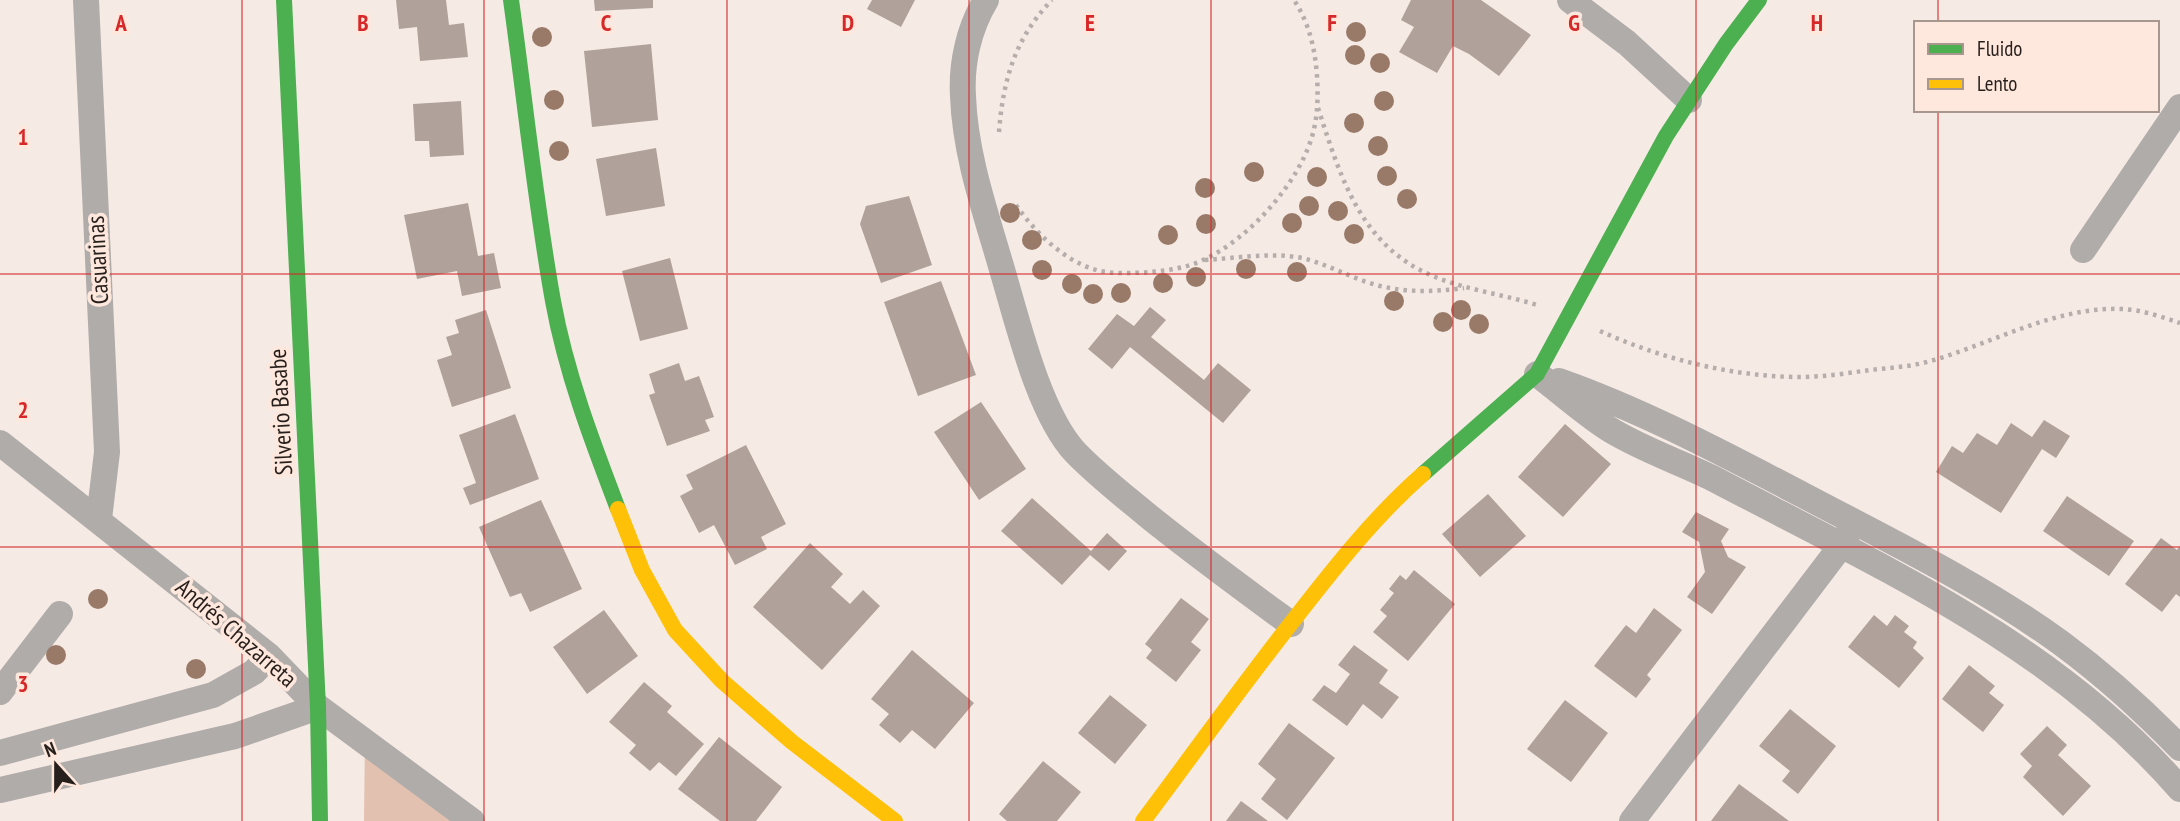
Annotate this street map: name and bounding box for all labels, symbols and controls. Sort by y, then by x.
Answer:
text: A [114,8,127,37]
text: B [357,8,369,37]
text: C [601,8,612,37]
text: D [842,8,854,37]
text: E [1085,8,1095,37]
text: F [1327,8,1337,37]
text: G [1568,8,1580,37]
text: H [1811,8,1823,37]
legend [1914,21,2159,112]
text: Fluido [1977,35,2022,62]
text: Lento [1977,70,2017,97]
text: 1 [18,122,29,151]
street label: Casuarinas [80,215,115,305]
street label: Silverio Basabe [262,348,299,476]
text: 2 [18,395,29,424]
street label: Andrés Chazarreta [169,572,303,694]
text: 3 [18,669,29,698]
north arrow [21,730,91,800]
text: N [41,736,59,762]

